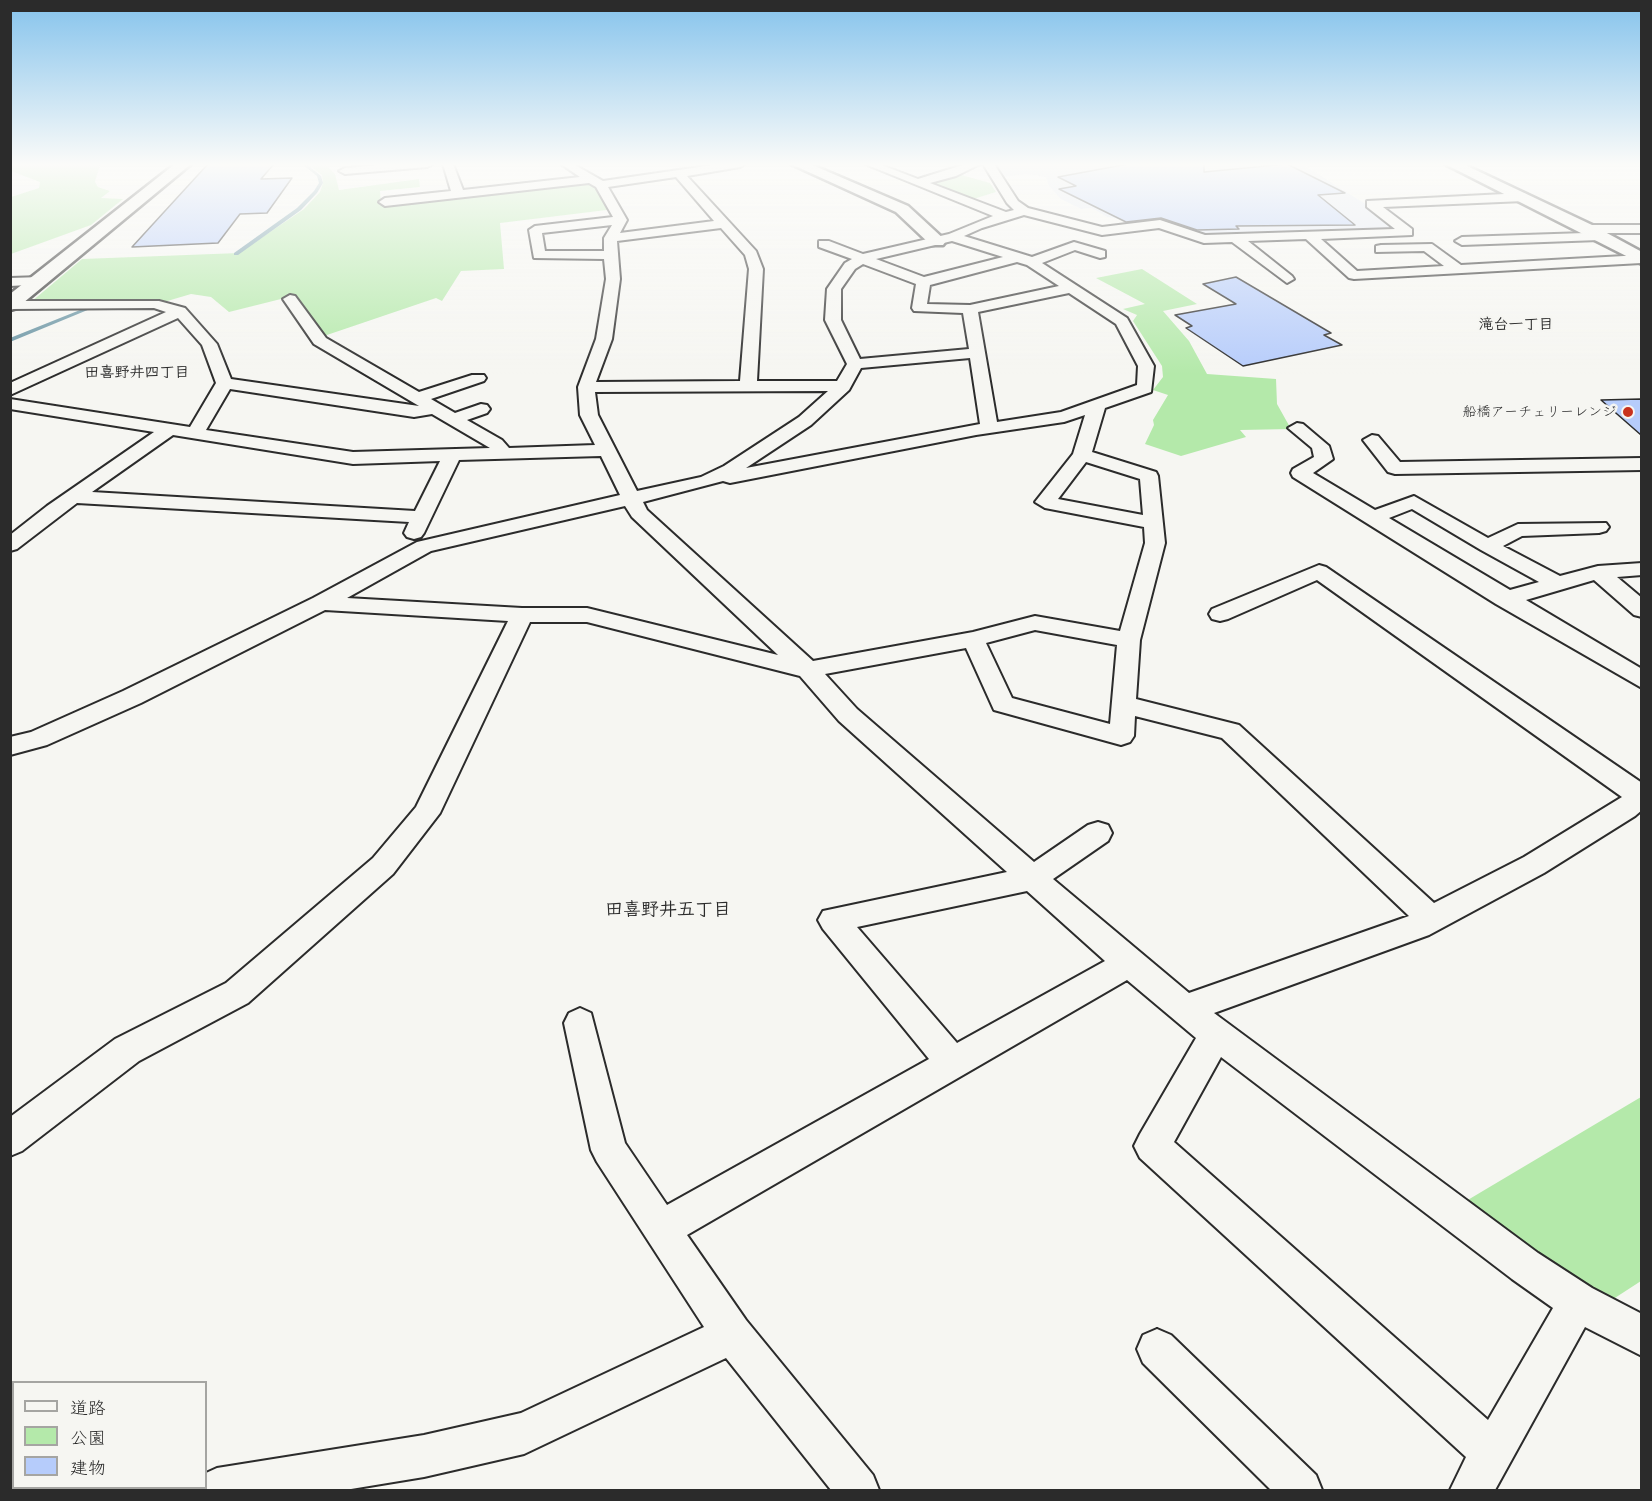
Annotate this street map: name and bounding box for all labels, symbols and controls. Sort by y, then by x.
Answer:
district label: 滝台一丁目 [1479,316,1553,334]
district label: 田喜野井四丁目 [85,364,189,382]
place label: 船橋アーチェリーレンジ [1463,404,1616,420]
marker: 船橋アーチェリーレンジ [1621,405,1635,419]
district label: 田喜野井五丁目 [605,899,731,921]
legend [12,1381,207,1489]
text: 道路 [70,1396,106,1419]
text: 公園 [70,1426,106,1449]
text: 建物 [70,1456,106,1479]

